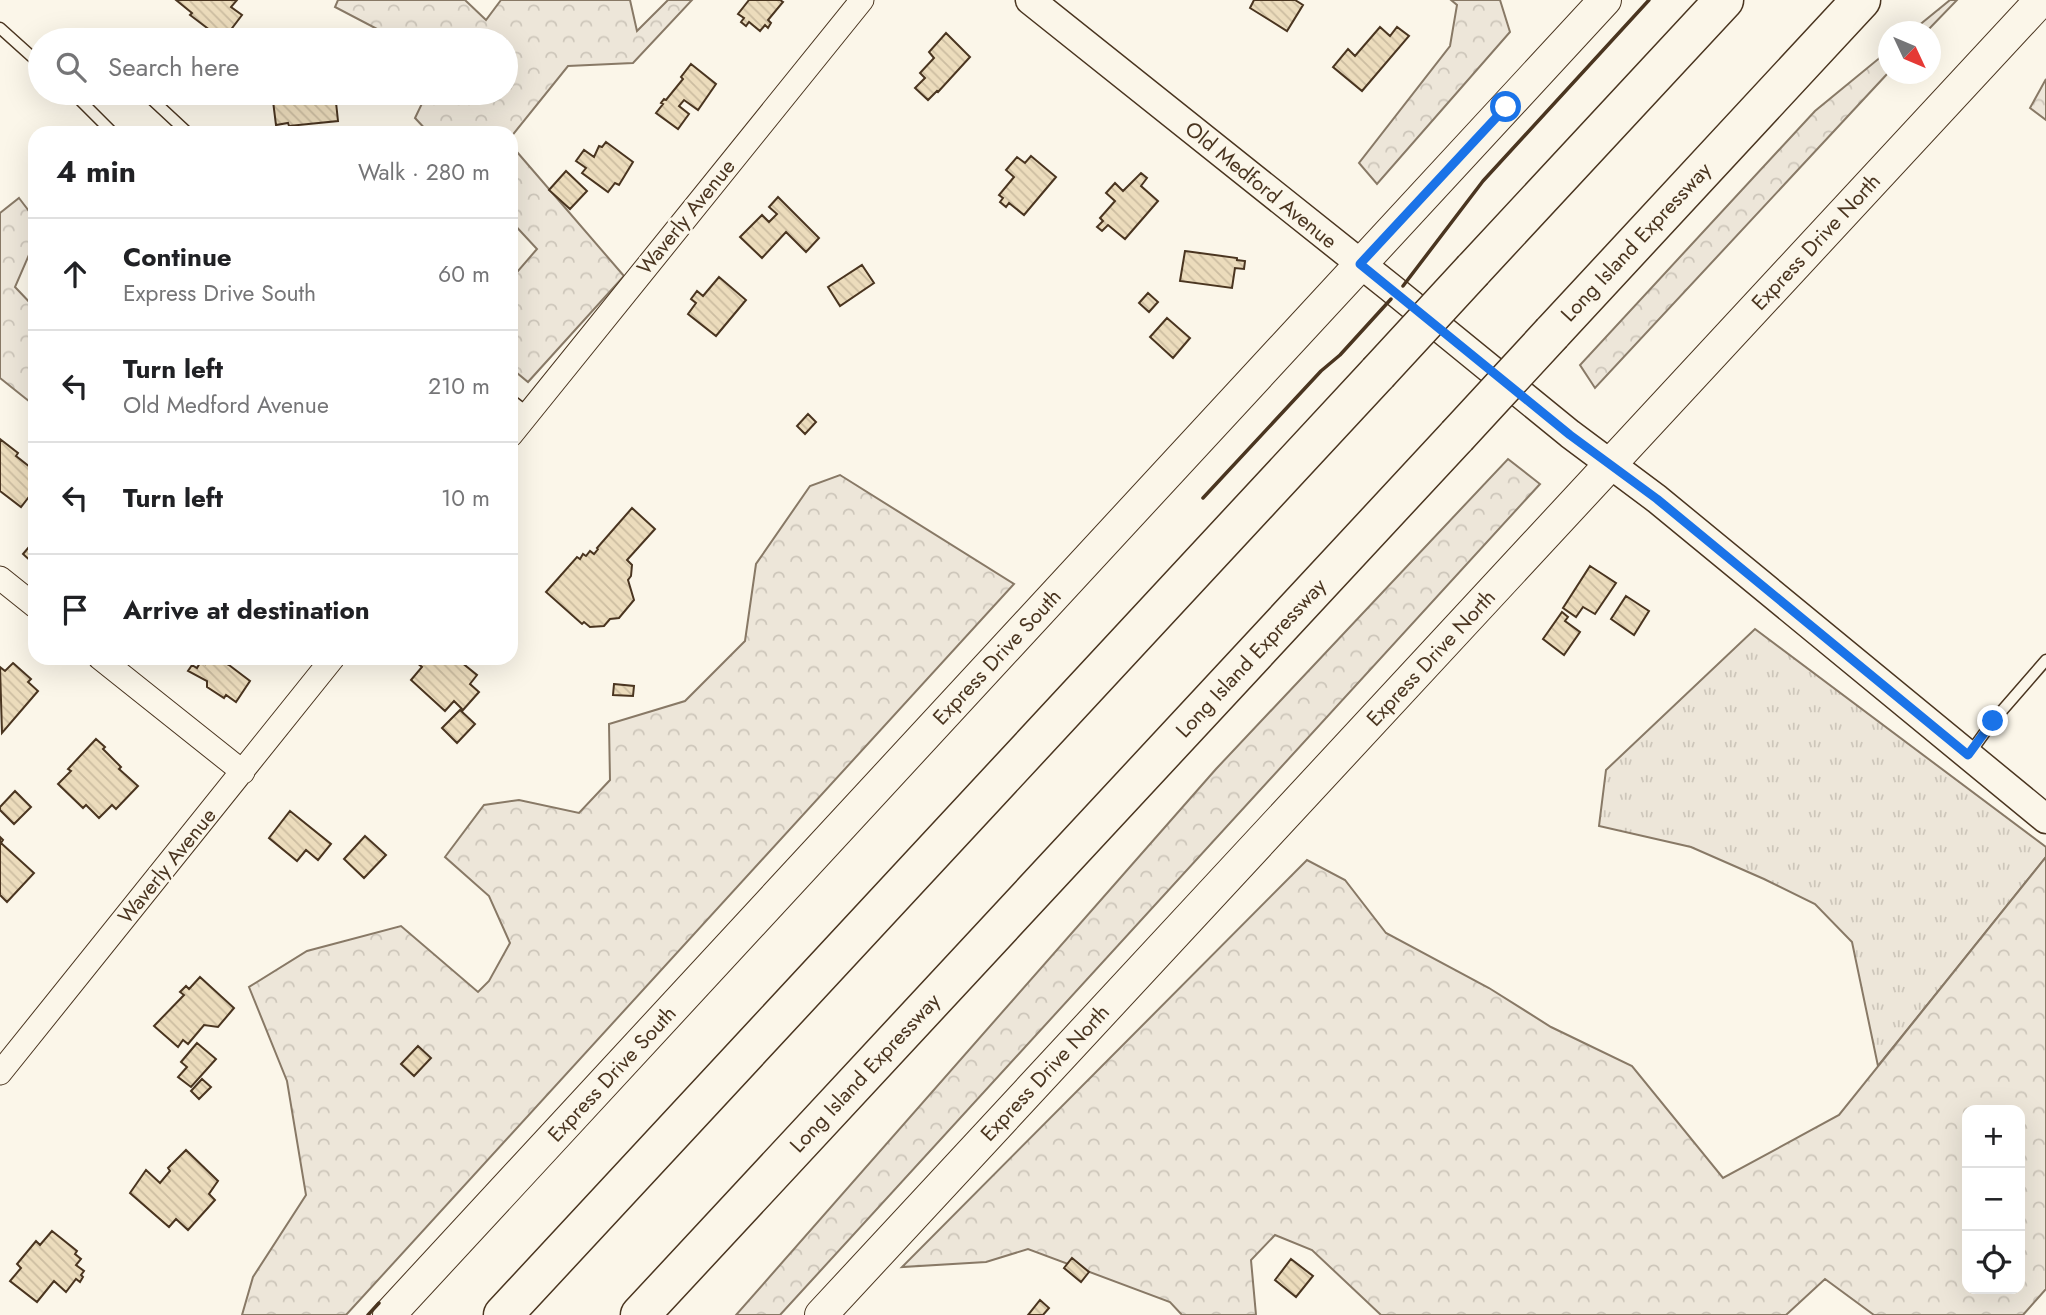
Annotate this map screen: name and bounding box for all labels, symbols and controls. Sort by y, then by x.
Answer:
north arrow [1878,21,1941,84]
search box [28,28,518,105]
icon: search [52,48,90,86]
text: Search here [108,48,240,86]
route start [1490,91,1521,122]
street label: Old Medford Avenue [1179,114,1344,256]
text: 4 min [56,150,136,193]
street label: Waverly Avenue [630,152,742,281]
text: Walk · 280 m [358,155,490,189]
street label: Long Island Expressway [1554,155,1719,328]
street label: Express Drive North [1745,167,1887,317]
text: Continue [123,238,232,276]
icon: ahead [56,255,94,293]
text: 60 m [438,257,490,291]
text: Express Drive South [123,276,316,310]
text: Turn left [123,350,223,388]
icon: left [56,367,94,405]
text: 210 m [428,369,490,403]
text: Old Medford Avenue [123,388,329,422]
icon: left [56,479,94,517]
text: Turn left [123,479,223,517]
text: 10 m [441,481,490,515]
street label: Long Island Expressway [1169,571,1334,744]
street label: Express Drive South [926,582,1068,732]
street label: Express Drive North [1360,583,1502,733]
icon: arrive [56,591,94,629]
text: Arrive at destination [123,591,370,629]
route end [1977,705,2008,736]
street label: Waverly Avenue [111,801,223,930]
street label: Long Island Expressway [783,986,948,1159]
street label: Express Drive North [974,998,1116,1148]
street label: Express Drive South [541,999,683,1149]
map controls [1962,1105,2025,1294]
button: + [1962,1105,2025,1168]
button: − [1962,1168,2025,1231]
button: locate [1962,1231,2025,1294]

